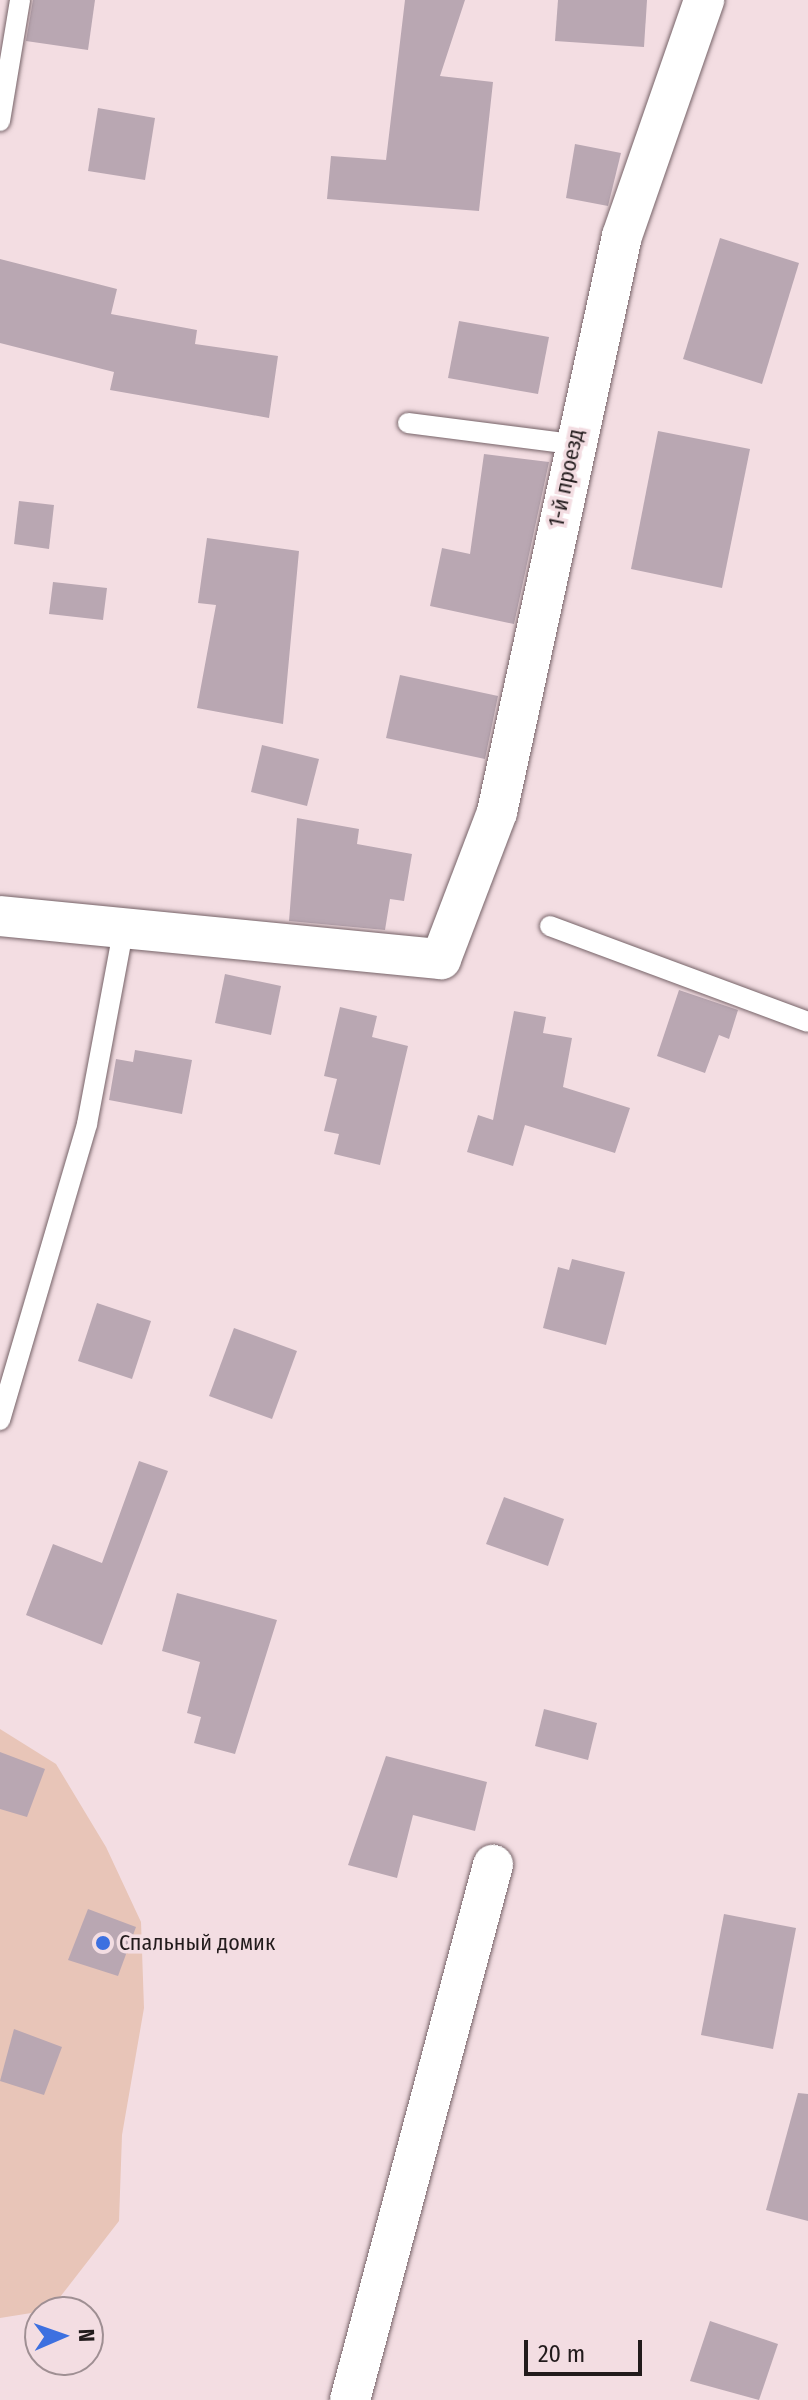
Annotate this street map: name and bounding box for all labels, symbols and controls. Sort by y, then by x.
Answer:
street label: 1-й проезд [543,427,589,529]
place label: Спальный домик [119,1930,275,1956]
marker: Спальный домик [94,1934,112,1952]
north arrow [24,2296,104,2376]
scale bar [528,2324,646,2374]
text: N [73,2328,100,2342]
text: 20 m [538,2340,585,2368]

